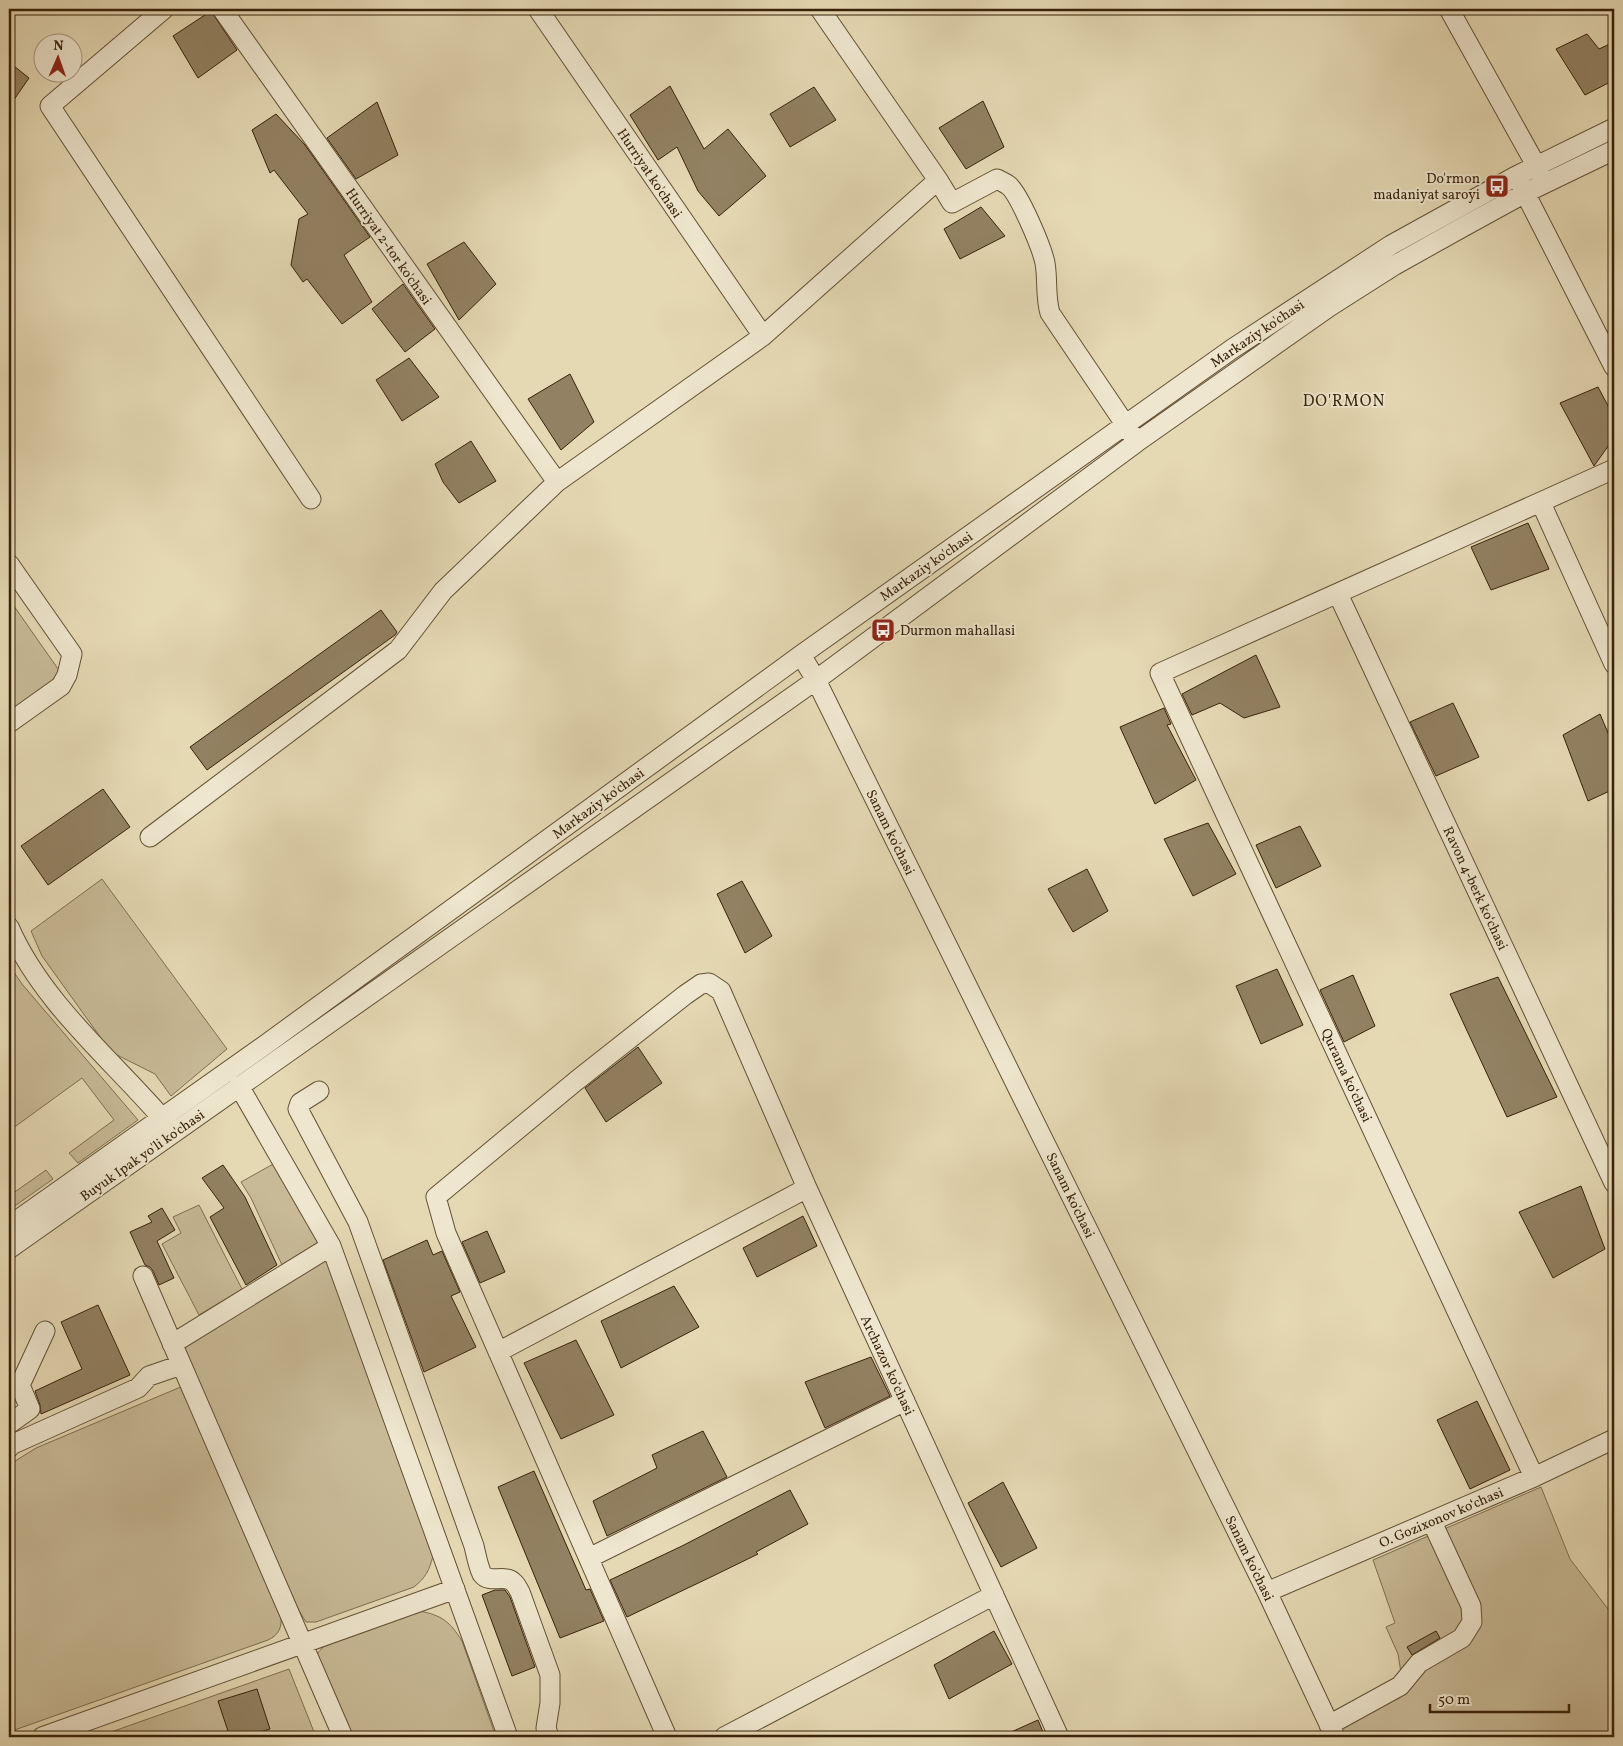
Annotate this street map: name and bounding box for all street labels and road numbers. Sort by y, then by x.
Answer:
street label: Hurriyat ko'chasi [612,125,686,222]
street label: Hurriyat 2-tor ko'chasi [340,185,435,309]
street label: Markaziy ko'chasi [1207,296,1309,373]
street label: Markaziy ko'chasi [877,528,977,606]
street label: Markaziy ko'chasi [549,764,649,844]
street label: Sanam ko'chasi [861,787,919,879]
street label: Ravon 4-berk koʻchasi [1438,824,1512,953]
street label: Qurama koʻchasi [1316,1026,1376,1126]
street label: Buyuk Ipak yo'li ko'chasi [77,1106,209,1206]
street label: Sanam ko'chasi [1041,1150,1099,1242]
street label: Archazor ko‘chasi [855,1312,918,1419]
street label: O. Gozixonov koʻchasi [1377,1484,1507,1553]
street label: Sanam ko'chasi [1220,1513,1278,1605]

